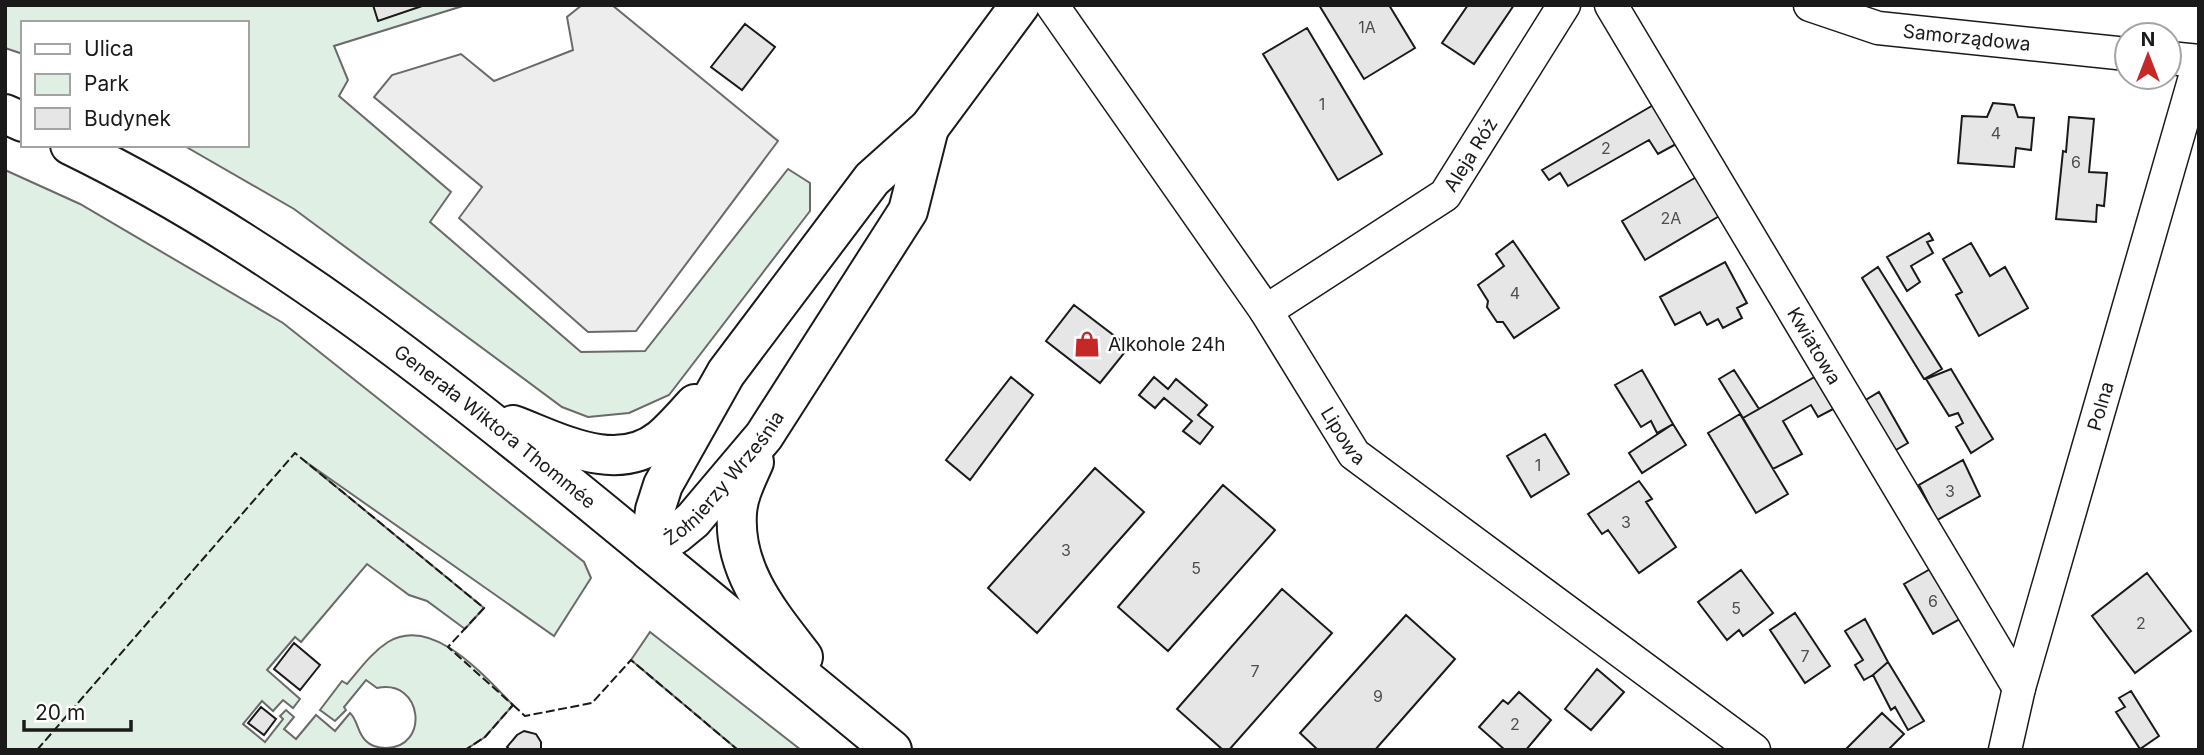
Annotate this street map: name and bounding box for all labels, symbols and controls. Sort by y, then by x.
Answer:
house number: 1A [1358,17,1376,37]
street label: Samorządowa [1902,20,2032,56]
legend [21,21,248,147]
north arrow [2113,21,2183,91]
text: N [2141,28,2155,51]
text: Ulica [84,36,134,61]
text: Park [84,71,129,96]
house number: 1 [1319,94,1325,114]
text: Budynek [84,106,172,131]
street label: Aleja Róż [1439,114,1503,196]
house number: 4 [1991,123,2001,143]
house number: 2 [1601,138,1611,158]
house number: 6 [2071,152,2081,172]
house number: 2A [1661,208,1681,228]
house number: 4 [1510,283,1520,303]
street label: Kwiatowa [1782,303,1846,389]
shop icon: Alkohole 24h [1072,329,1102,359]
place label: Alkohole 24h [1108,333,1226,356]
street label: Generała Wiktora Thommée [389,340,600,514]
street label: Polna [2083,379,2119,433]
street label: Lipowa [1316,403,1369,470]
street label: Żołnierzy Września [660,407,789,551]
house number: 1 [1535,455,1541,475]
house number: 3 [1945,481,1955,501]
house number: 3 [1621,512,1631,532]
house number: 3 [1061,540,1071,560]
house number: 5 [1191,558,1201,578]
house number: 6 [1928,591,1938,611]
house number: 5 [1731,598,1741,618]
house number: 2 [2136,613,2146,633]
house number: 7 [1800,646,1810,666]
house number: 7 [1250,661,1260,681]
house number: 9 [1373,686,1383,706]
scale bar [24,688,131,732]
text: 20 m [35,700,85,725]
house number: 2 [1510,714,1520,734]

